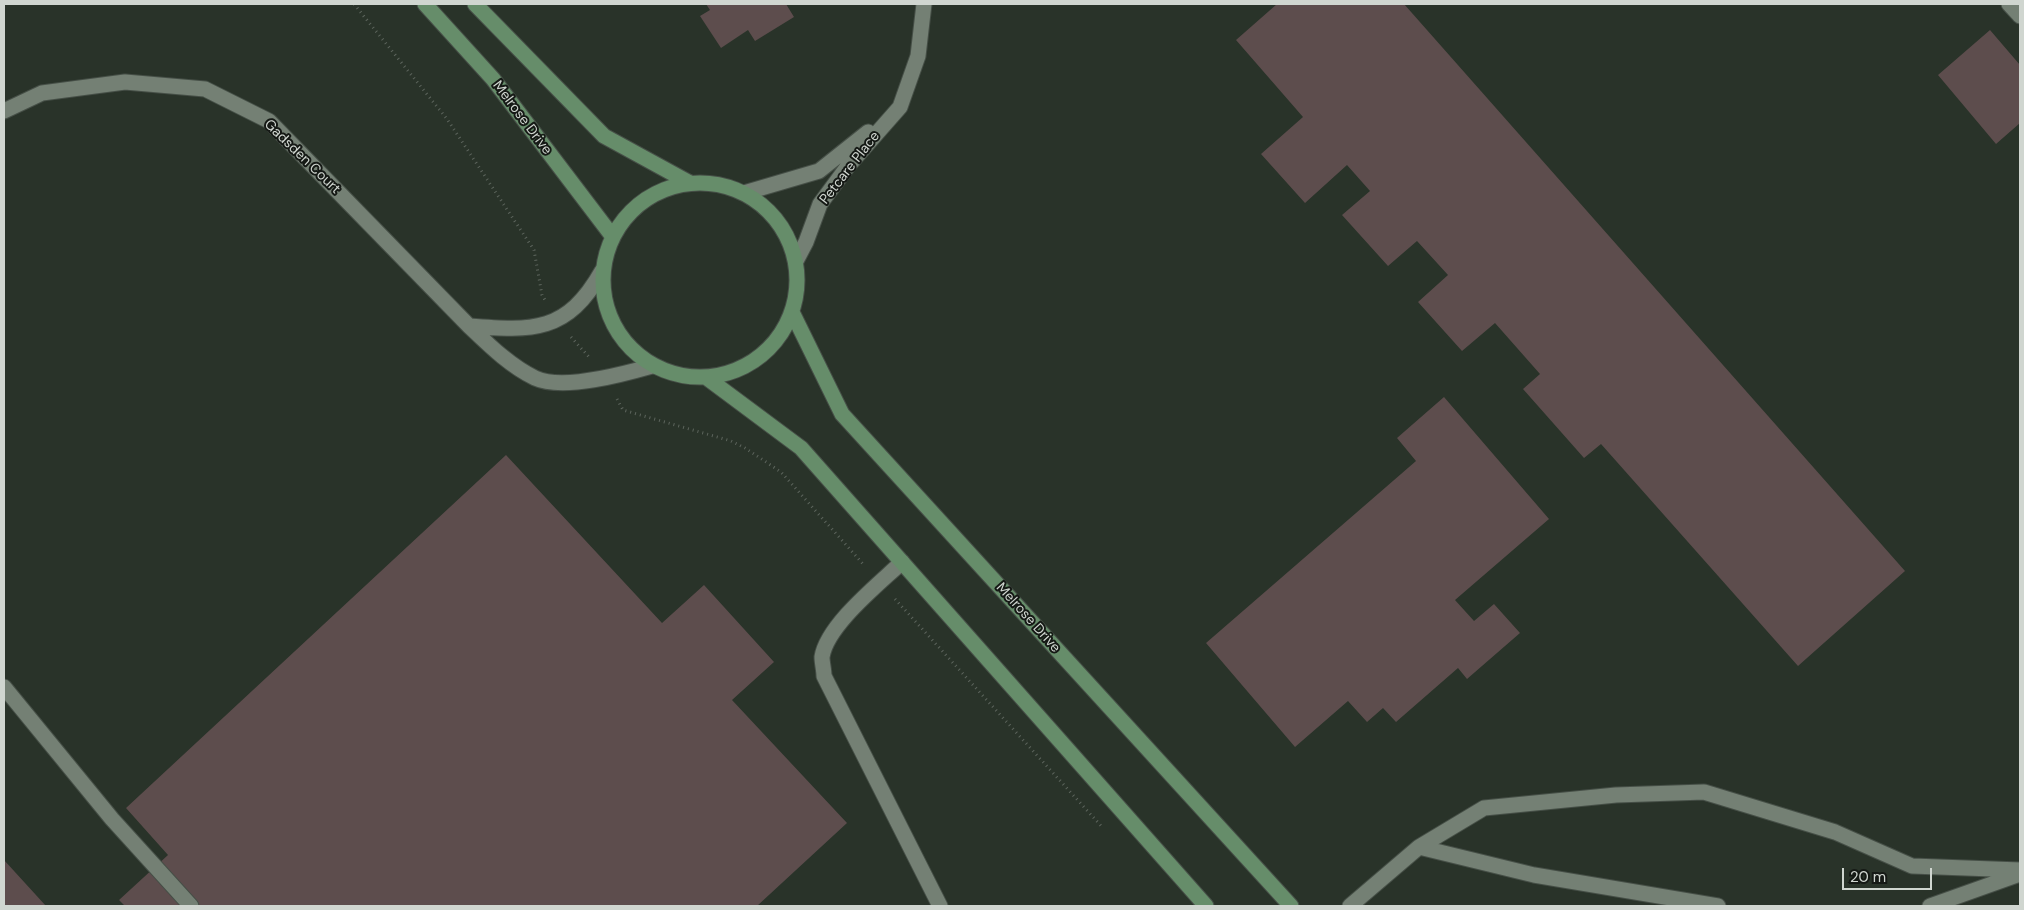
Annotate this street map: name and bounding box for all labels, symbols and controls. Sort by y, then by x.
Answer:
street label: Melrose Drive [489,78,555,158]
street label: Gadsden Court [260,116,344,198]
street label: Petcare Place [816,128,884,208]
street label: Melrose Drive [992,580,1064,656]
scale bar [1844,858,1934,890]
text: 20 m [1850,867,1886,887]

